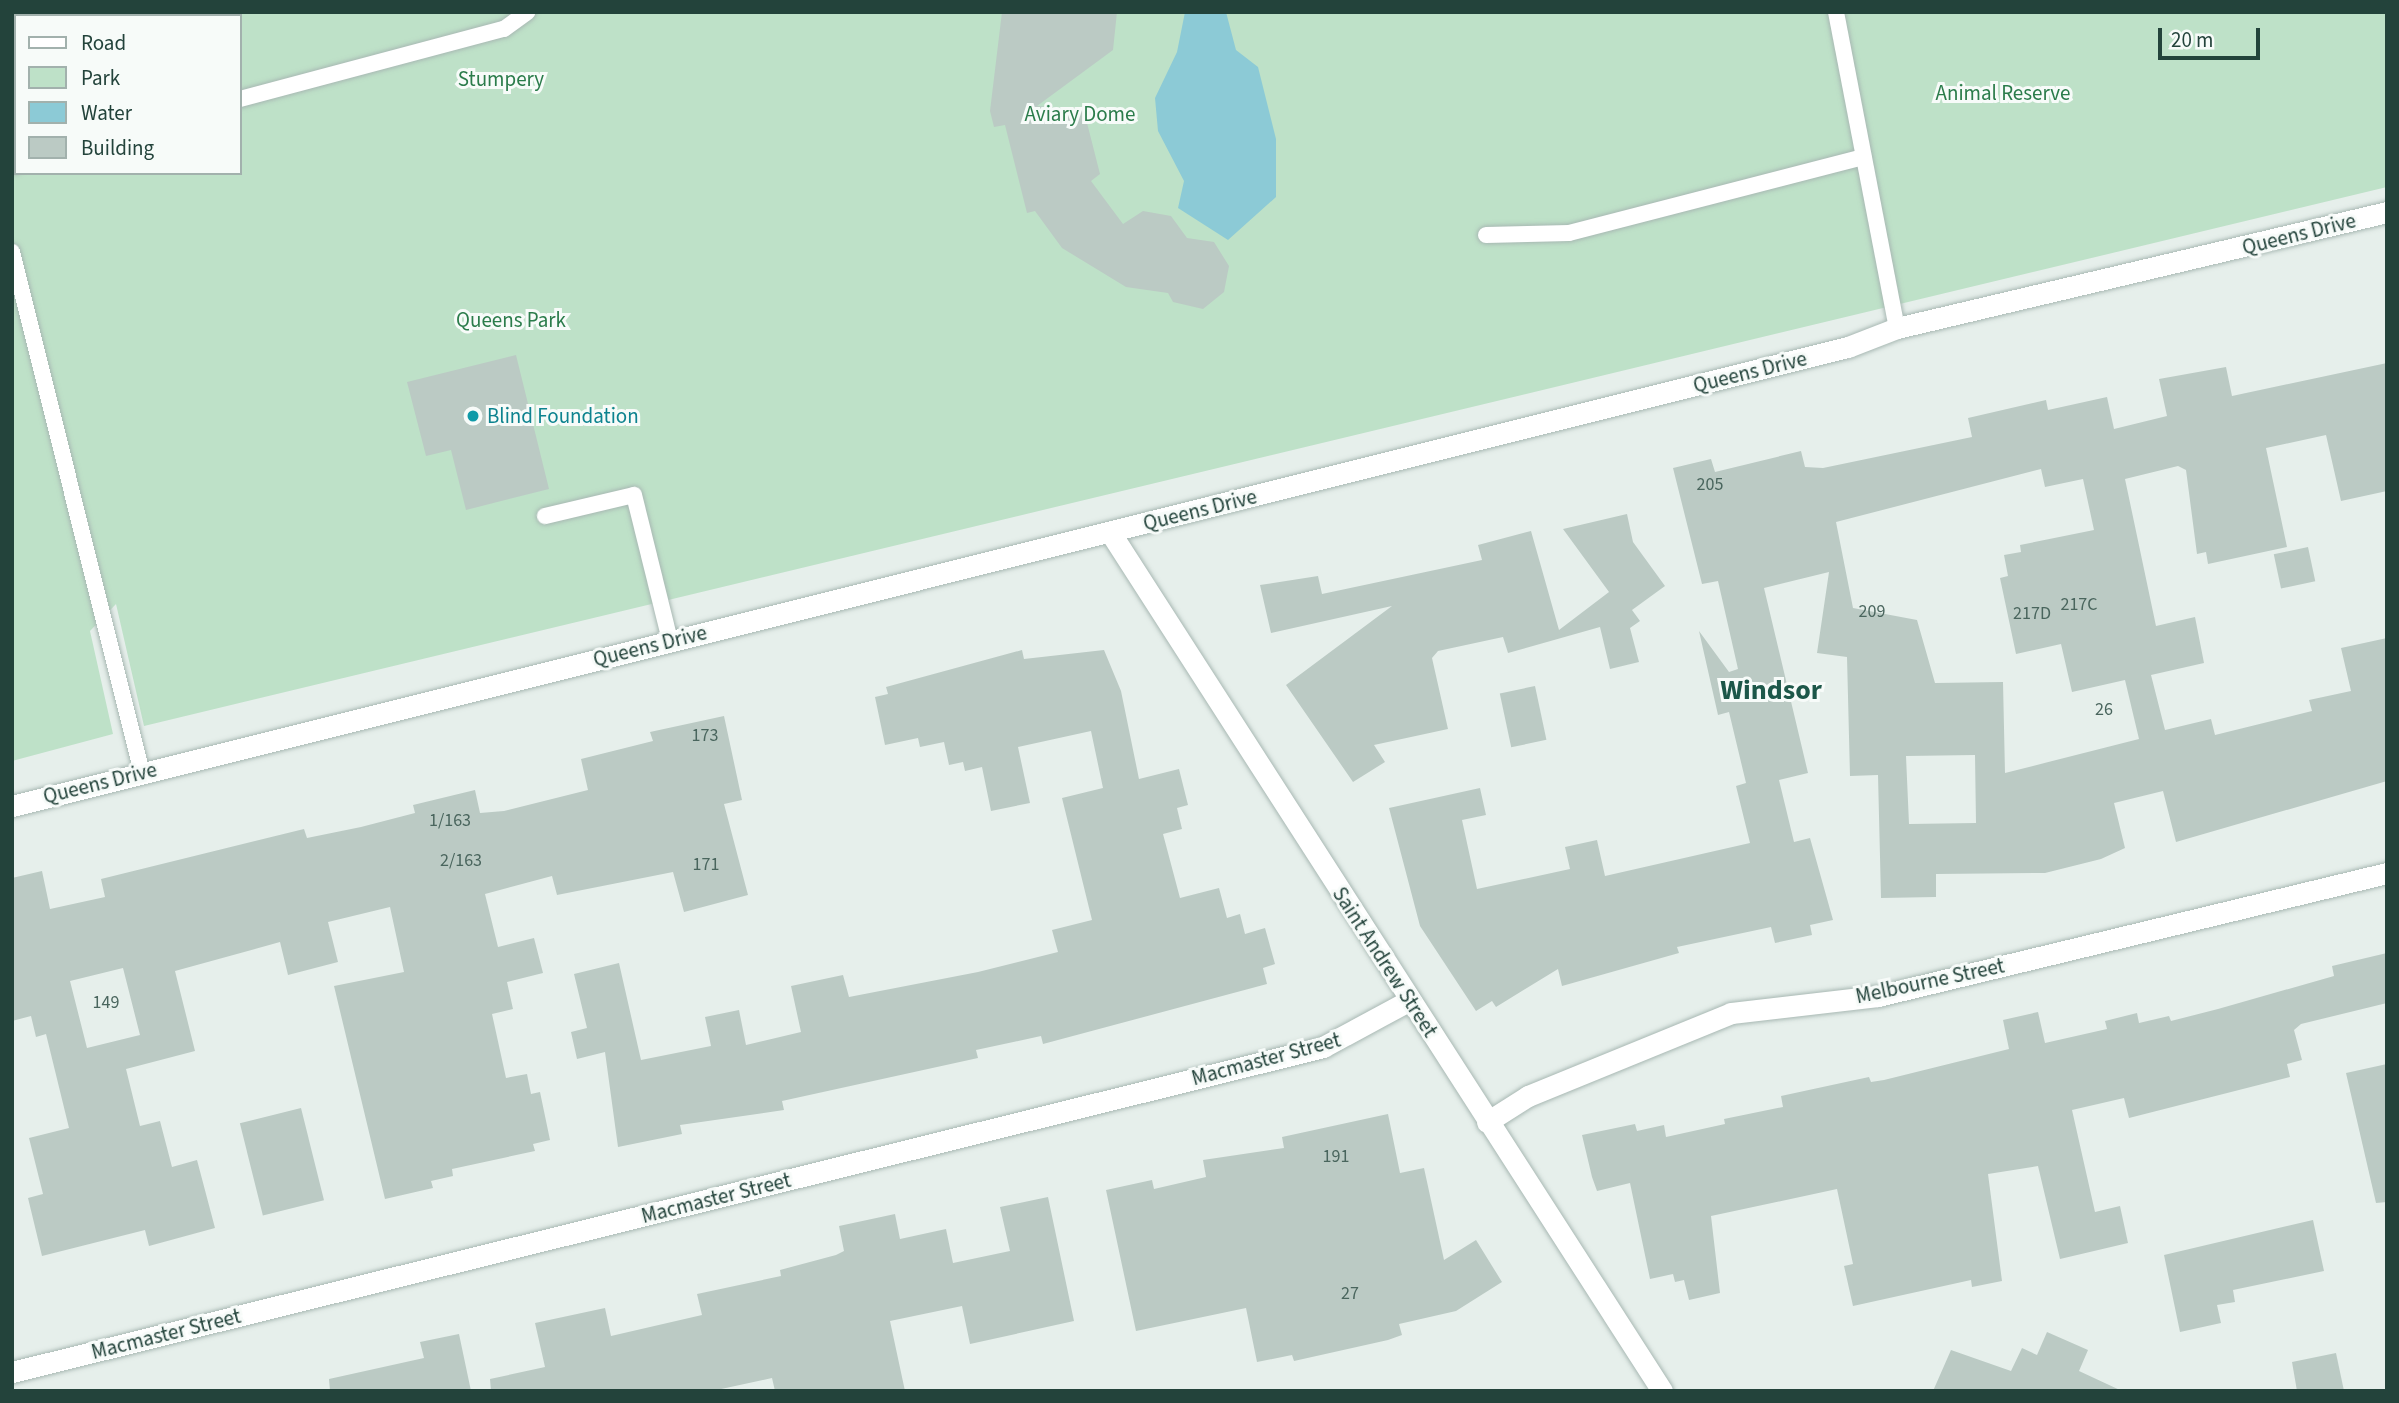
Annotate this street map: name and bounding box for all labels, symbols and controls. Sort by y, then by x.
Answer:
legend [14,14,242,175]
scale bar [2161,14,2262,58]
text: 20 m [2171,25,2213,55]
text: Road [81,28,126,58]
text: Park [81,63,120,93]
park label: Stumpery [458,66,544,92]
park label: Animal Reserve [1936,80,2070,106]
text: Water [81,98,132,128]
park label: Aviary Dome [1025,101,1135,127]
text: Building [81,133,154,163]
street label: Queens Drive [2240,208,2358,260]
park label: Queens Park [456,307,566,333]
street label: Queens Drive [1691,346,1809,398]
place label: Blind Foundation [487,403,639,429]
marker: Blind Foundation [465,408,481,424]
house number: 205 [1697,474,1723,496]
street label: Queens Drive [1141,484,1259,536]
house number: 217C [2060,594,2098,616]
house number: 209 [1859,601,1885,623]
house number: 217D [2013,603,2051,625]
street label: Queens Drive [591,620,709,672]
district label: Windsor [1720,673,1822,707]
house number: 26 [2095,699,2113,721]
house number: 173 [692,725,718,747]
street label: Queens Drive [41,757,159,809]
house number: 1/163 [429,810,471,832]
house number: 2/163 [440,850,482,872]
house number: 171 [693,854,719,876]
street label: Saint Andrew Street [1327,882,1443,1042]
street label: Melbourne Street [1853,953,2007,1009]
house number: 149 [93,992,119,1014]
street label: Macmaster Street [1189,1027,1343,1091]
house number: 191 [1323,1146,1349,1168]
street label: Macmaster Street [639,1167,793,1229]
house number: 27 [1341,1283,1359,1305]
street label: Macmaster Street [89,1303,243,1365]

